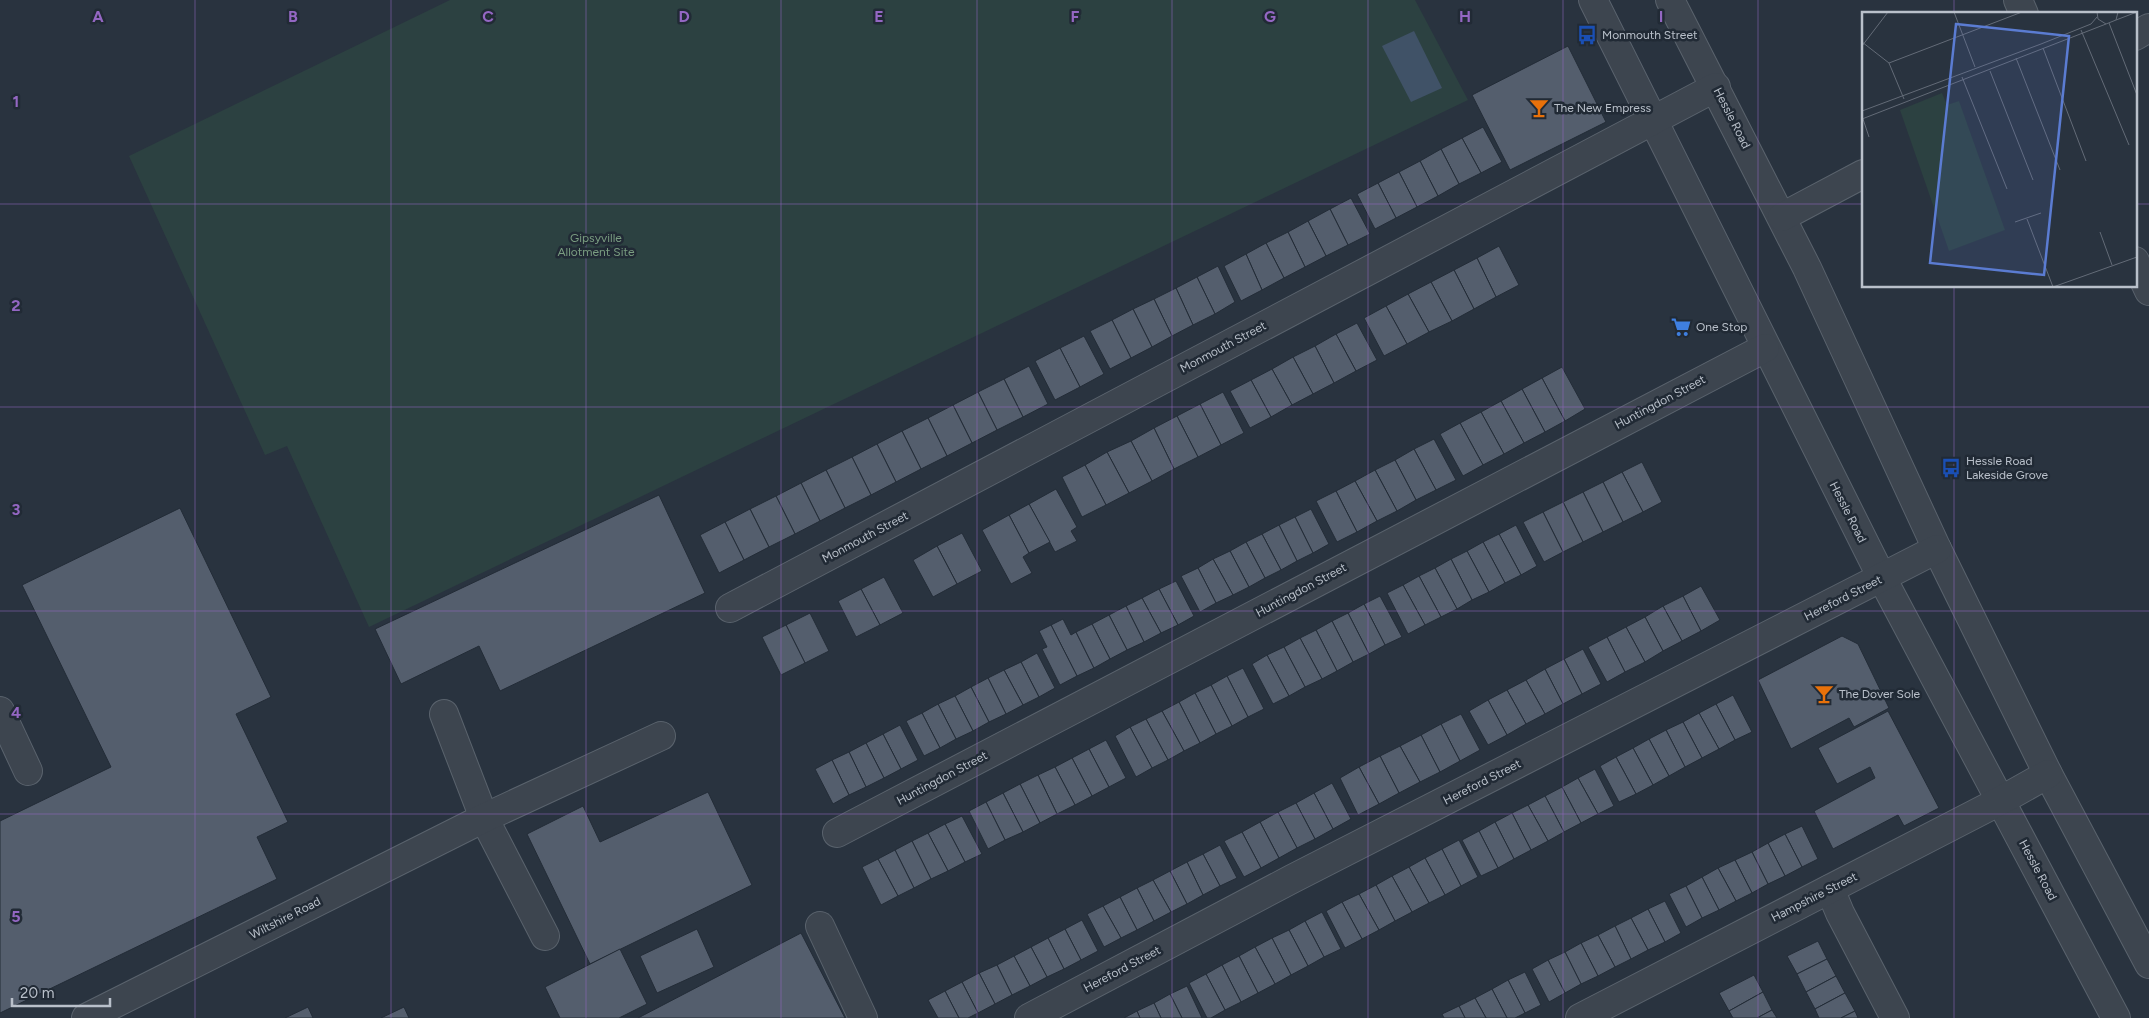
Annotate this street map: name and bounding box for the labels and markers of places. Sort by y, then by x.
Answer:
bus stop icon: Monmouth Street [1576,24,1598,46]
place label: Monmouth Street [1602,28,1698,42]
bar icon: The New Empress [1528,97,1550,119]
place label: The New Empress [1554,101,1651,115]
supermarket icon: One Stop [1670,316,1692,338]
place label: One Stop [1696,320,1747,334]
place label: Hessle Road Lakeside Grove [1966,454,2049,482]
bus stop icon: Hessle Road Lakeside Grove [1940,457,1962,479]
bar icon: The Dover Sole [1813,683,1835,705]
place label: The Dover Sole [1839,687,1921,701]

